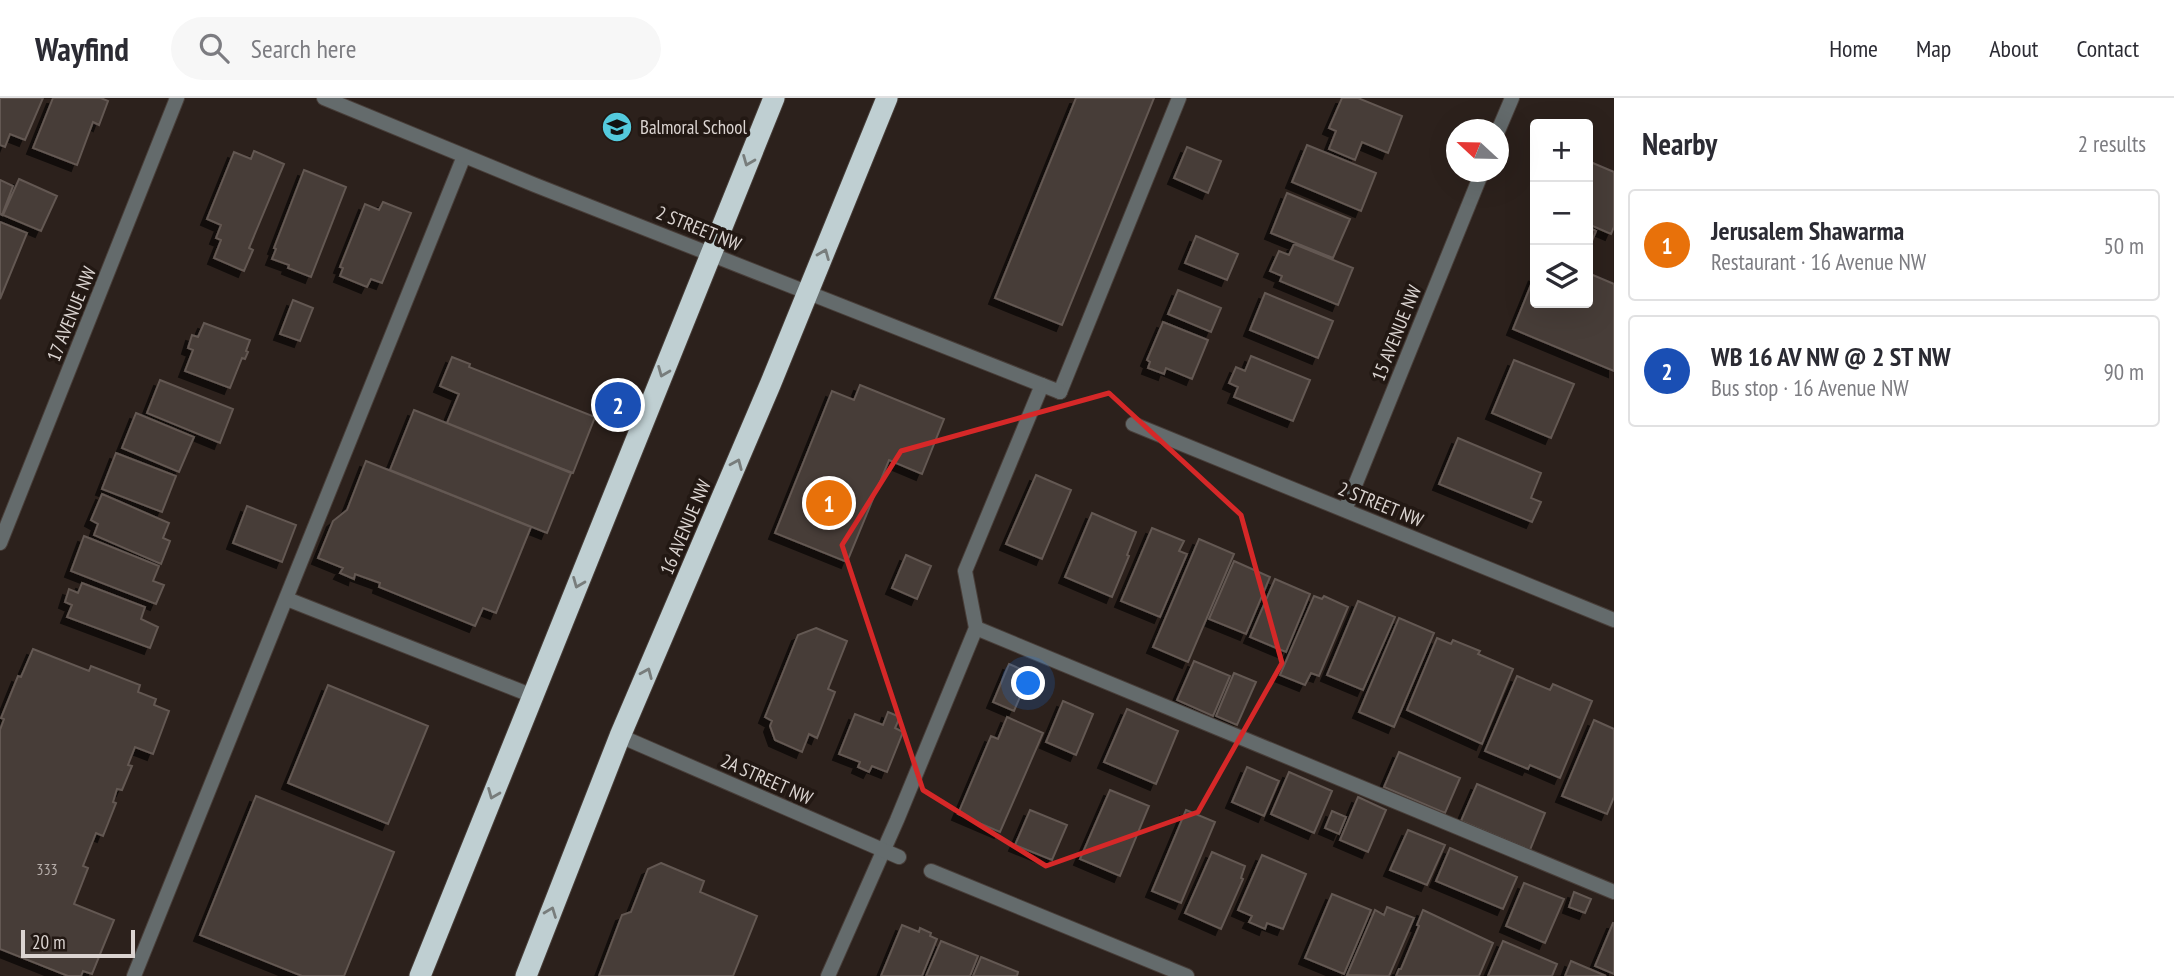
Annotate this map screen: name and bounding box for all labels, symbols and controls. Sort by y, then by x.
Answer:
search box [171,17,661,80]
text: Wayfind [35,27,129,70]
icon: search [195,29,233,67]
text: Search here [251,32,356,65]
text: Home [1829,33,1878,64]
text: Map [1916,33,1951,64]
text: About [1989,33,2038,64]
text: Contact [2076,33,2139,64]
school or university icon: Balmoral School [600,110,634,144]
place label: Balmoral School [640,115,747,139]
north arrow [1446,119,1509,182]
map controls [1530,119,1593,308]
button: + [1530,119,1593,182]
text: Nearby [1642,124,1717,163]
text: 2 results [2078,129,2146,158]
one-way arrow [743,155,757,167]
button: − [1530,182,1593,245]
street label: 2 STREET NW [653,200,745,256]
text: Jerusalem Shawarma [1711,214,1904,247]
text: 1 [1662,231,1673,260]
text: 50 m [2103,231,2144,260]
button: layers [1530,245,1593,308]
text: Restaurant · 16 Avenue NW [1711,247,1926,276]
one-way arrow [816,249,830,261]
street label: 17 AVENUE NW [41,263,101,365]
street label: 15 AVENUE NW [1366,281,1426,384]
text: WB 16 AV NW @ 2 ST NW [1711,340,1951,373]
text: 2 [1662,357,1673,386]
text: 90 m [2103,357,2144,386]
one-way arrow [657,365,671,378]
text: Bus stop · 16 Avenue NW [1711,373,1909,402]
pin: 2 [595,379,641,431]
one-way arrow [728,459,742,471]
street label: 16 AVENUE NW [654,476,716,578]
street label: 2 STREET NW [1335,476,1427,532]
pin: 1 [806,477,852,529]
one-way arrow [573,577,587,589]
your location [1011,666,1045,700]
one-way arrow [639,668,653,680]
street label: 2A STREET NW [717,748,817,810]
one-way arrow [488,788,502,800]
house number: 333 [36,859,58,879]
one-way arrow [543,907,557,919]
scale bar [21,927,135,959]
text: 20 m [32,930,66,954]

